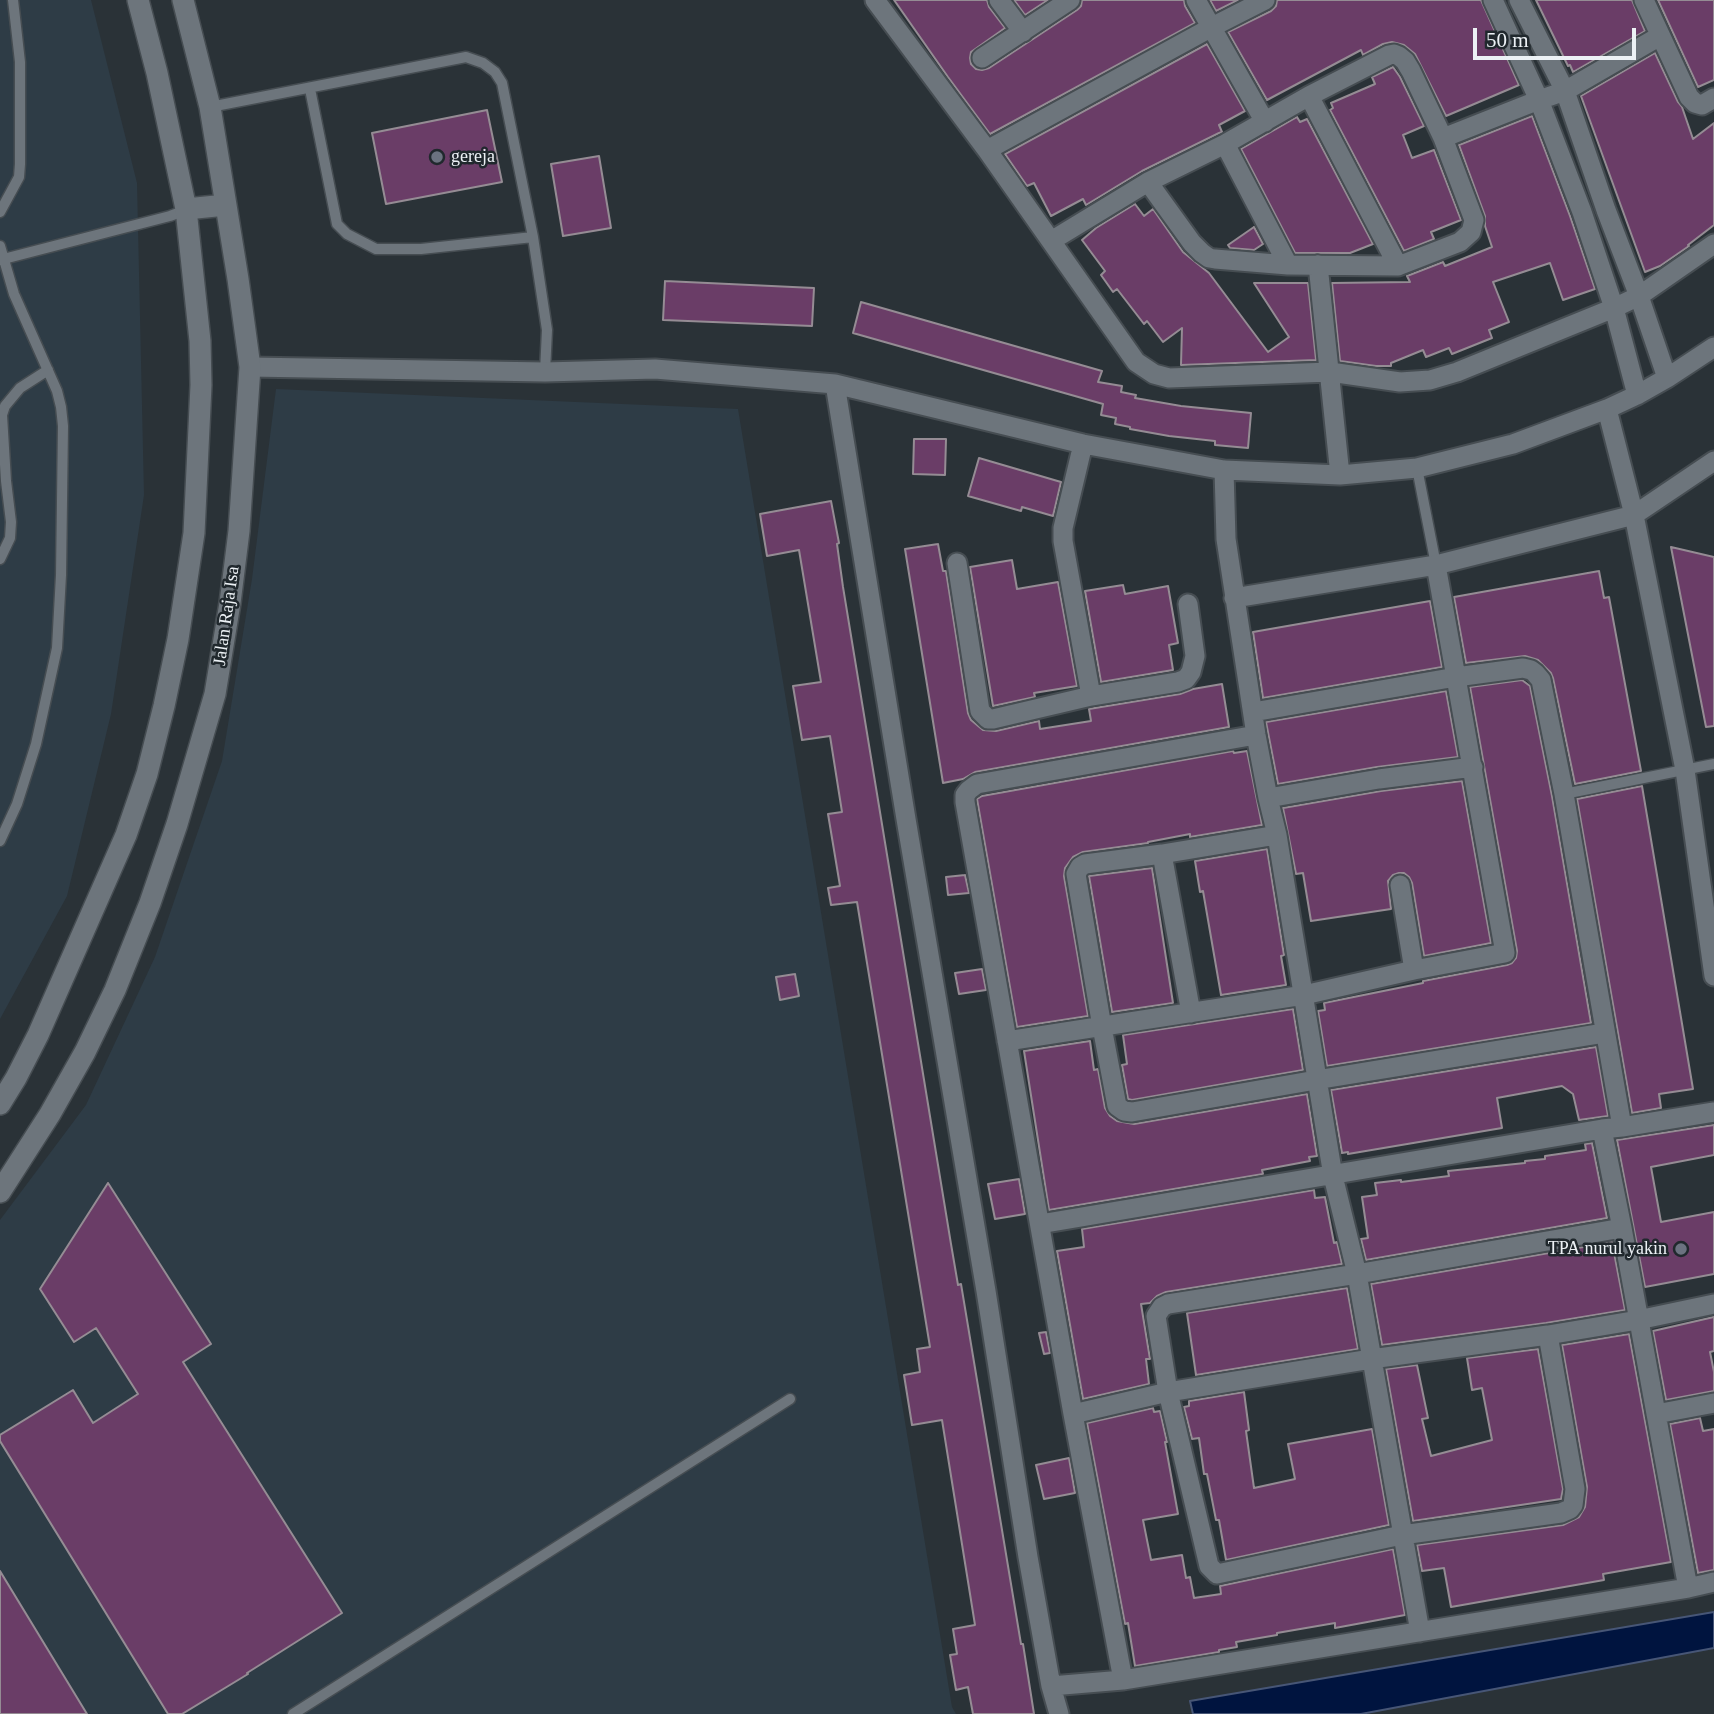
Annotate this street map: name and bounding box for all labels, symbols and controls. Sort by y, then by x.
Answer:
scale bar [1476,14,1639,58]
text: 50 m [1486,28,1529,52]
place label: gereja [451,146,495,168]
marker: gereja [429,149,445,165]
street label: Jalan Raja Isa [209,565,245,667]
place label: TPA nurul yakin [1548,1238,1667,1260]
marker: TPA nurul yakin [1673,1241,1689,1257]

